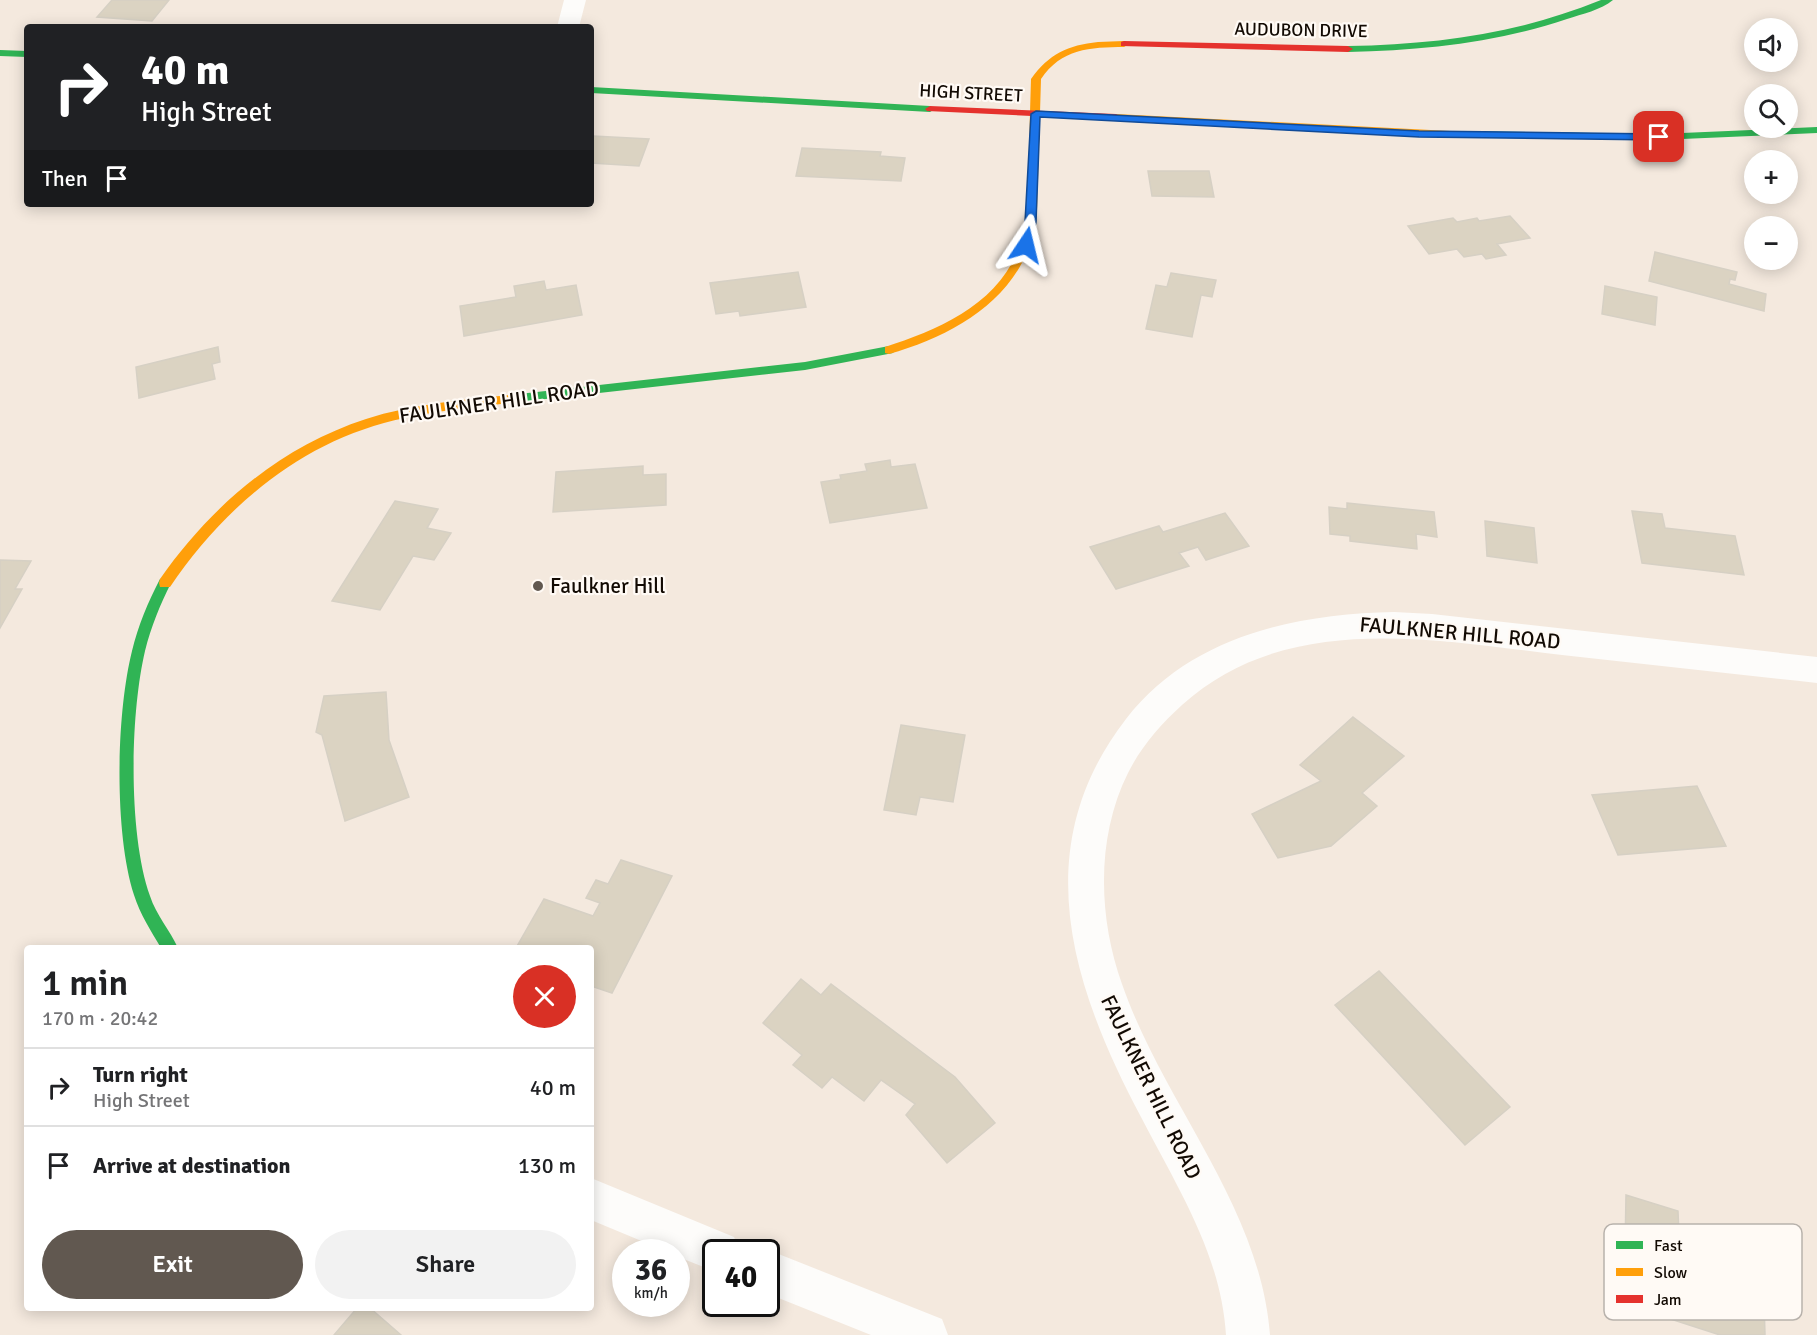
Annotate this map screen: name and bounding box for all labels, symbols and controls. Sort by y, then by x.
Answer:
street label: AUDUBON DRIVE [1234,18,1368,42]
map controls [1744,18,1798,270]
button: sound [1744,18,1798,72]
text: 40 m [141,45,230,96]
icon: right [42,48,120,126]
street label: HIGH STREET [919,79,1023,107]
button: search [1744,84,1798,138]
text: High Street [141,96,272,129]
pin [1633,111,1684,162]
icon: arrive [1642,120,1675,153]
button: + [1744,150,1798,204]
icon: arrive [100,162,133,195]
text: Then [42,165,88,192]
position arrow [994,213,1058,277]
button: − [1744,216,1798,270]
street label: FAULKNER HILL ROAD [397,375,601,429]
place label: Faulkner Hill [550,573,665,599]
marker: Faulkner Hill [531,579,545,593]
street label: FAULKNER HILL ROAD [1358,611,1562,655]
text: 1 min [42,961,128,1006]
button: close [513,965,576,1028]
street label: FAULKNER HILL ROAD [1095,991,1207,1183]
text: 170 m · 20:42 [42,1006,158,1031]
text: Turn right [93,1061,188,1088]
icon: right [42,1071,75,1104]
text: 40 m [530,1074,576,1101]
text: High Street [93,1088,190,1113]
icon: arrive [42,1149,75,1182]
text: Arrive at destination [93,1152,290,1179]
text: 130 m [518,1152,576,1179]
legend [1604,1224,1802,1320]
button: Exit [42,1230,303,1299]
button: Share [315,1230,576,1299]
text: Fast [1654,1236,1683,1256]
speed limit sign: 40 [702,1239,780,1317]
text: 36 [635,1252,667,1289]
text: Slow [1654,1263,1688,1283]
text: km/h [634,1284,668,1302]
text: Jam [1654,1290,1682,1310]

